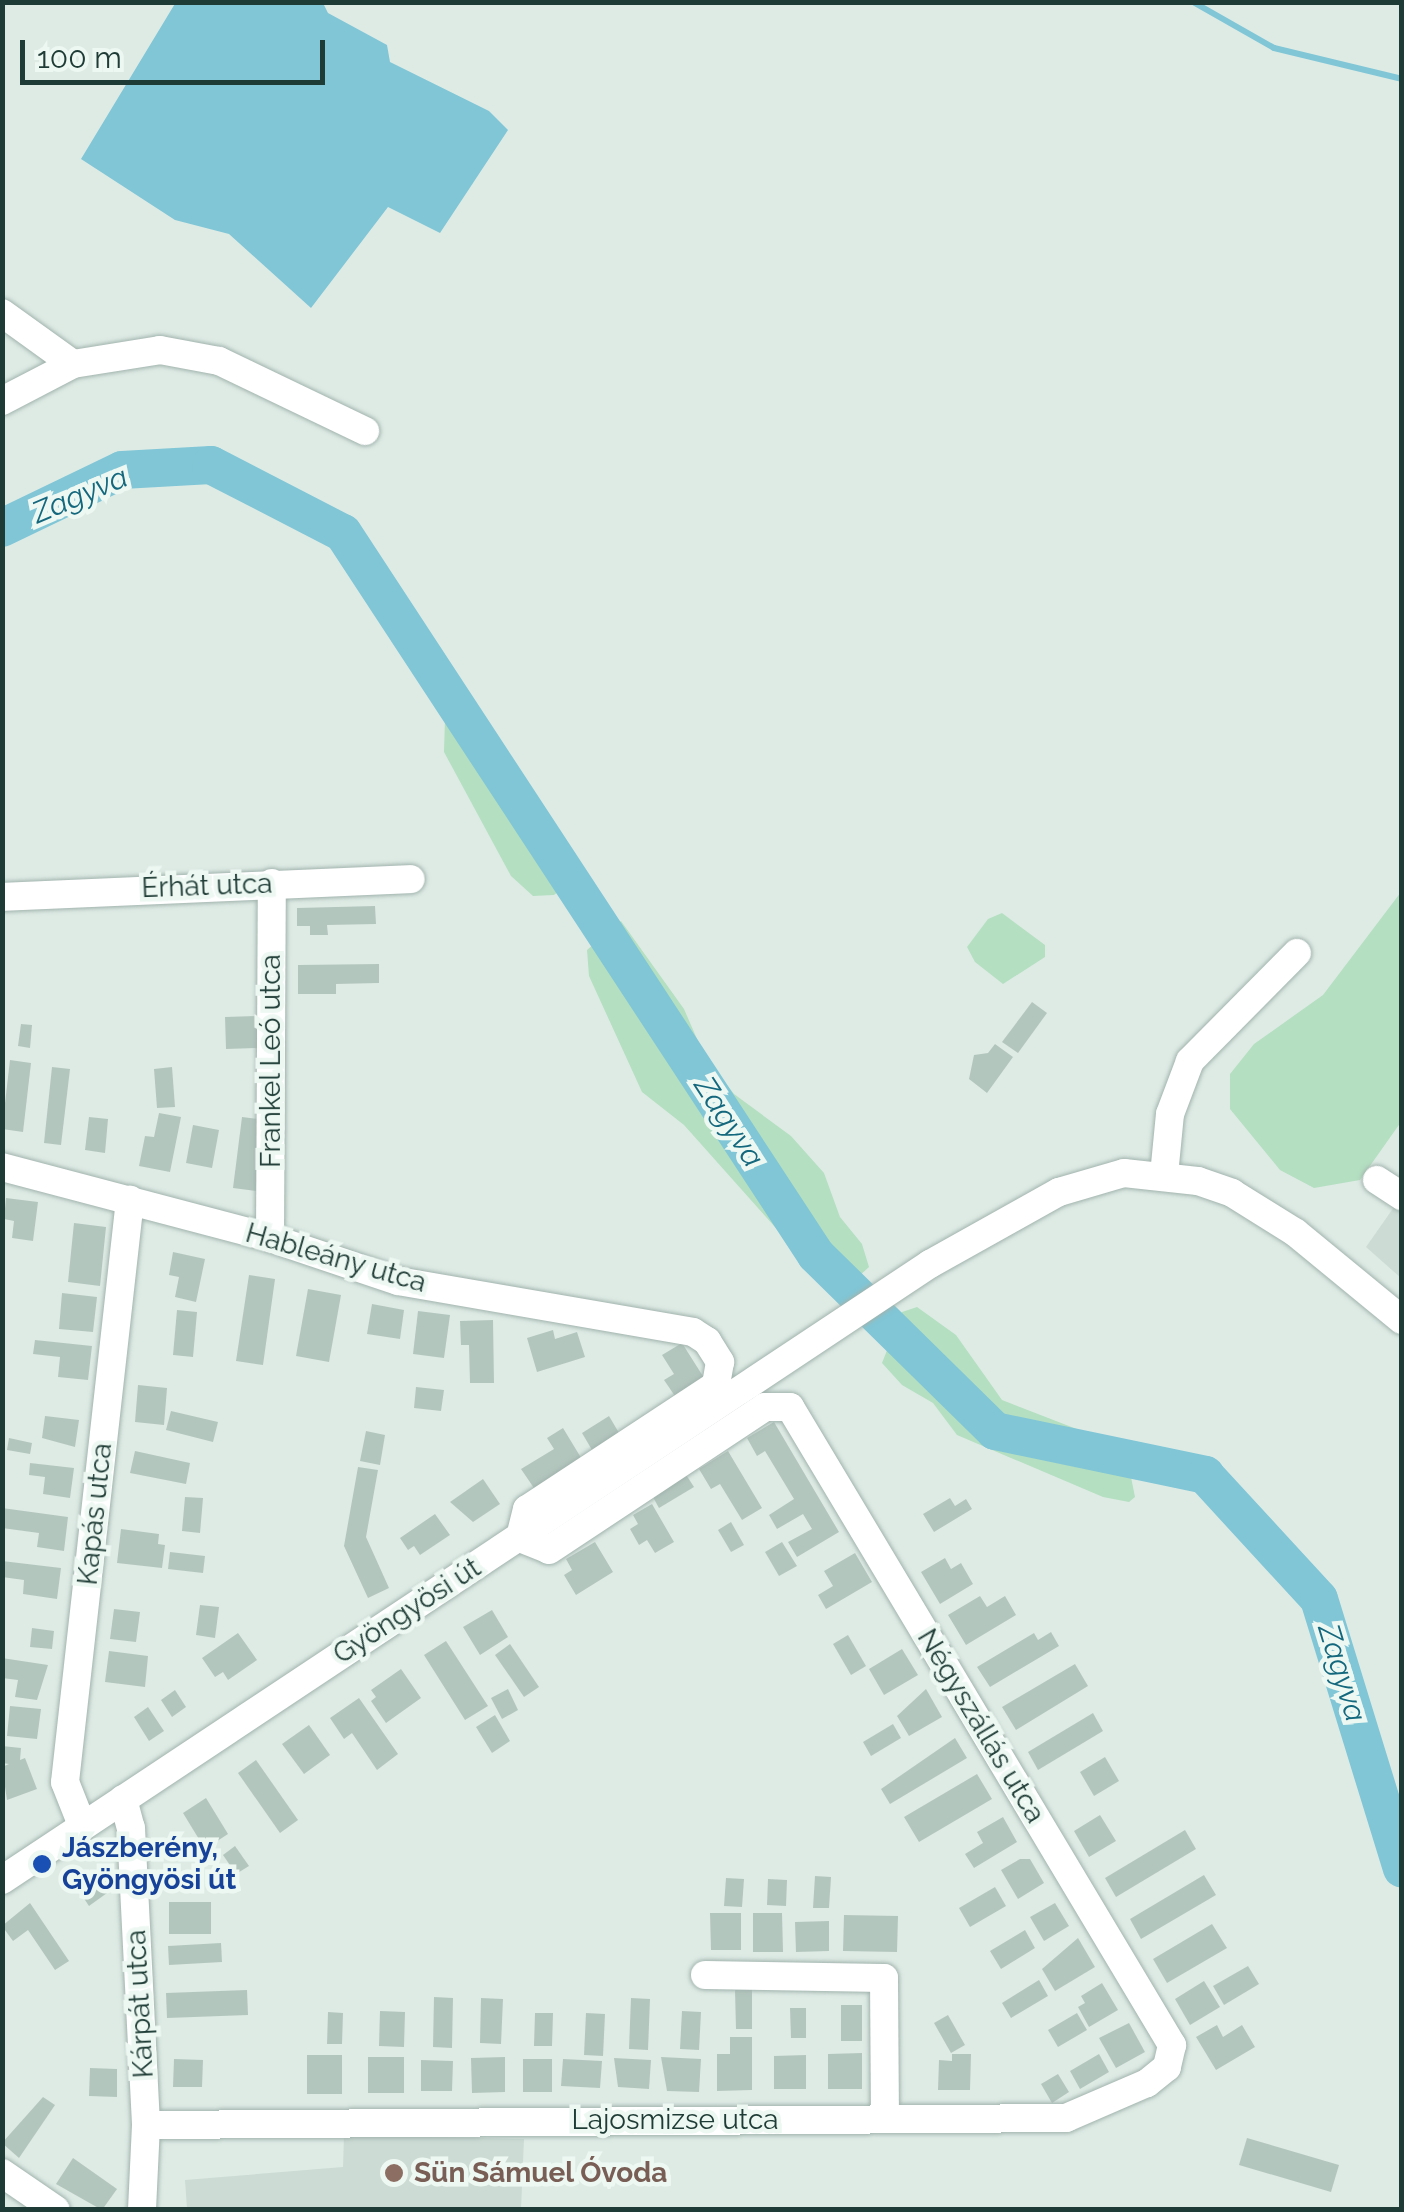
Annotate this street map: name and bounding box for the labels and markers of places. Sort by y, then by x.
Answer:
place label: Jászberény, Gyöngyösi út [62,1831,236,1897]
marker: Jászberény, Gyöngyösi út [31,1853,53,1875]
place label: Sün Sámuel Óvoda [414,2156,668,2190]
marker: Sün Sámuel Óvoda [383,2162,405,2184]

